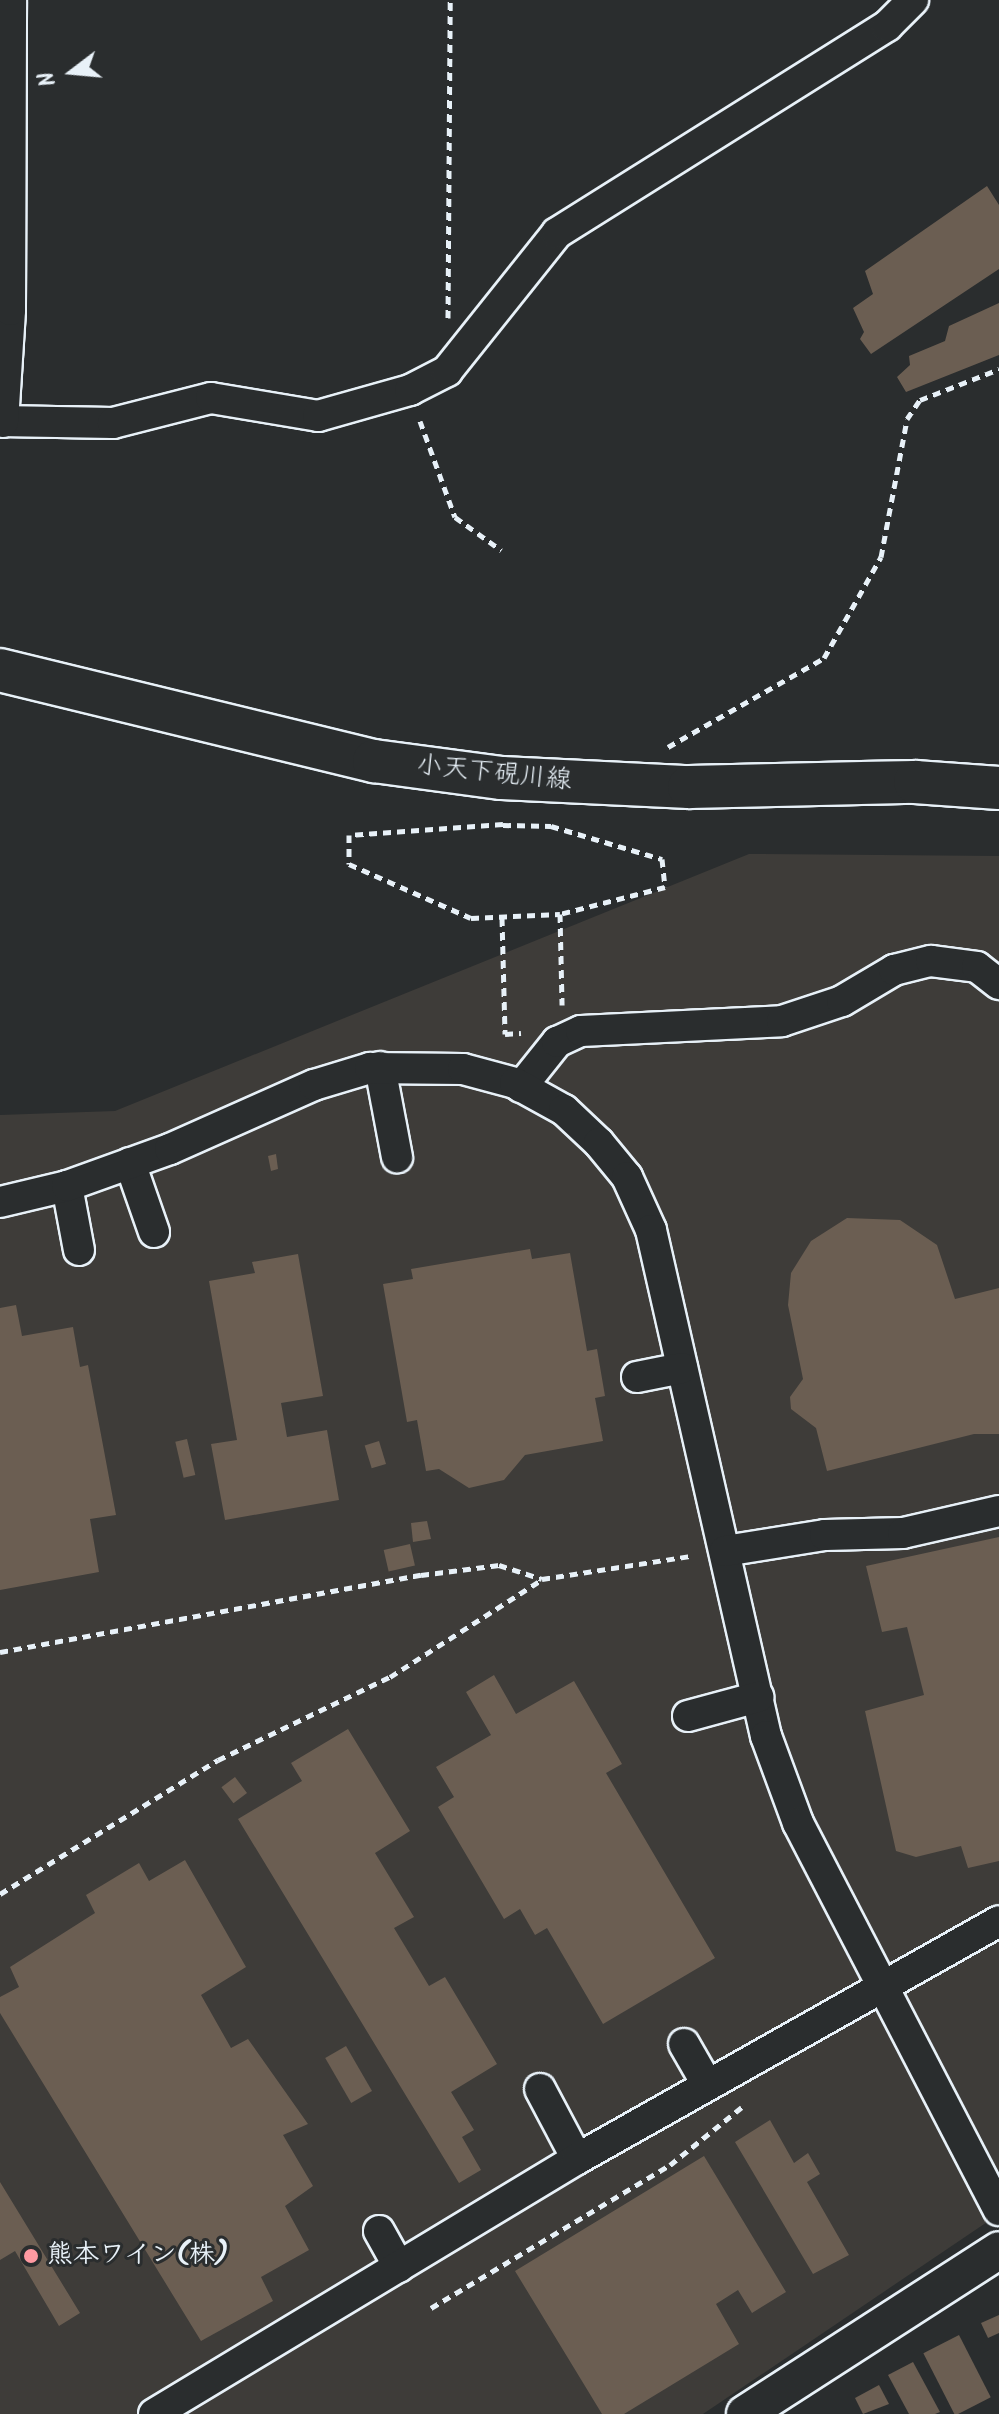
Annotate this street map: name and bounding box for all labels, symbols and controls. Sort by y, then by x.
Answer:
north arrow [32,32,112,112]
text: N [30,67,67,90]
street label: 小天下硯川線 [415,750,573,798]
place label: 熊本ワイン(株) [47,2240,229,2272]
marker: 熊本ワイン(株) [22,2247,40,2265]

